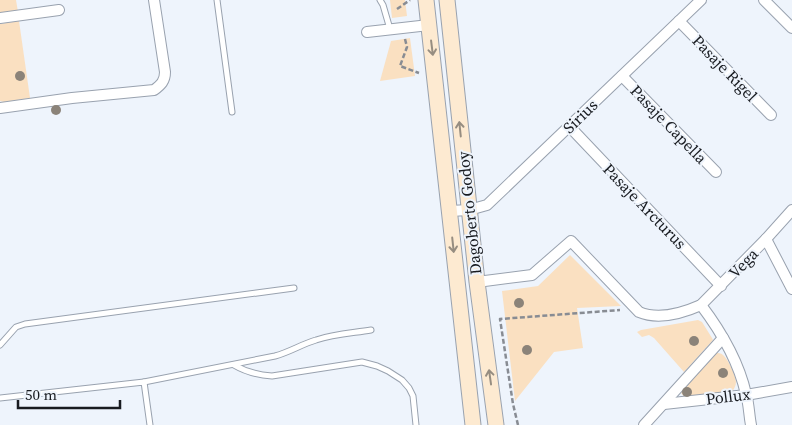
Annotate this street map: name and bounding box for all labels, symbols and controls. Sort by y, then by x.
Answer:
street label: Pasaje Rigel [688,30,763,106]
one-way arrow [427,40,437,56]
street label: Pasaje Capella [626,80,713,169]
street label: Sirius [558,94,602,138]
one-way arrow [456,121,465,137]
street label: Dagoberto Godoy [452,149,486,276]
street label: Pasaje Arcturus [598,158,692,254]
one-way arrow [449,236,458,252]
street label: Vega [723,243,763,283]
one-way arrow [484,369,494,385]
scale bar [18,378,120,410]
street label: Pollux [704,382,752,410]
text: 50 m [25,384,57,405]

